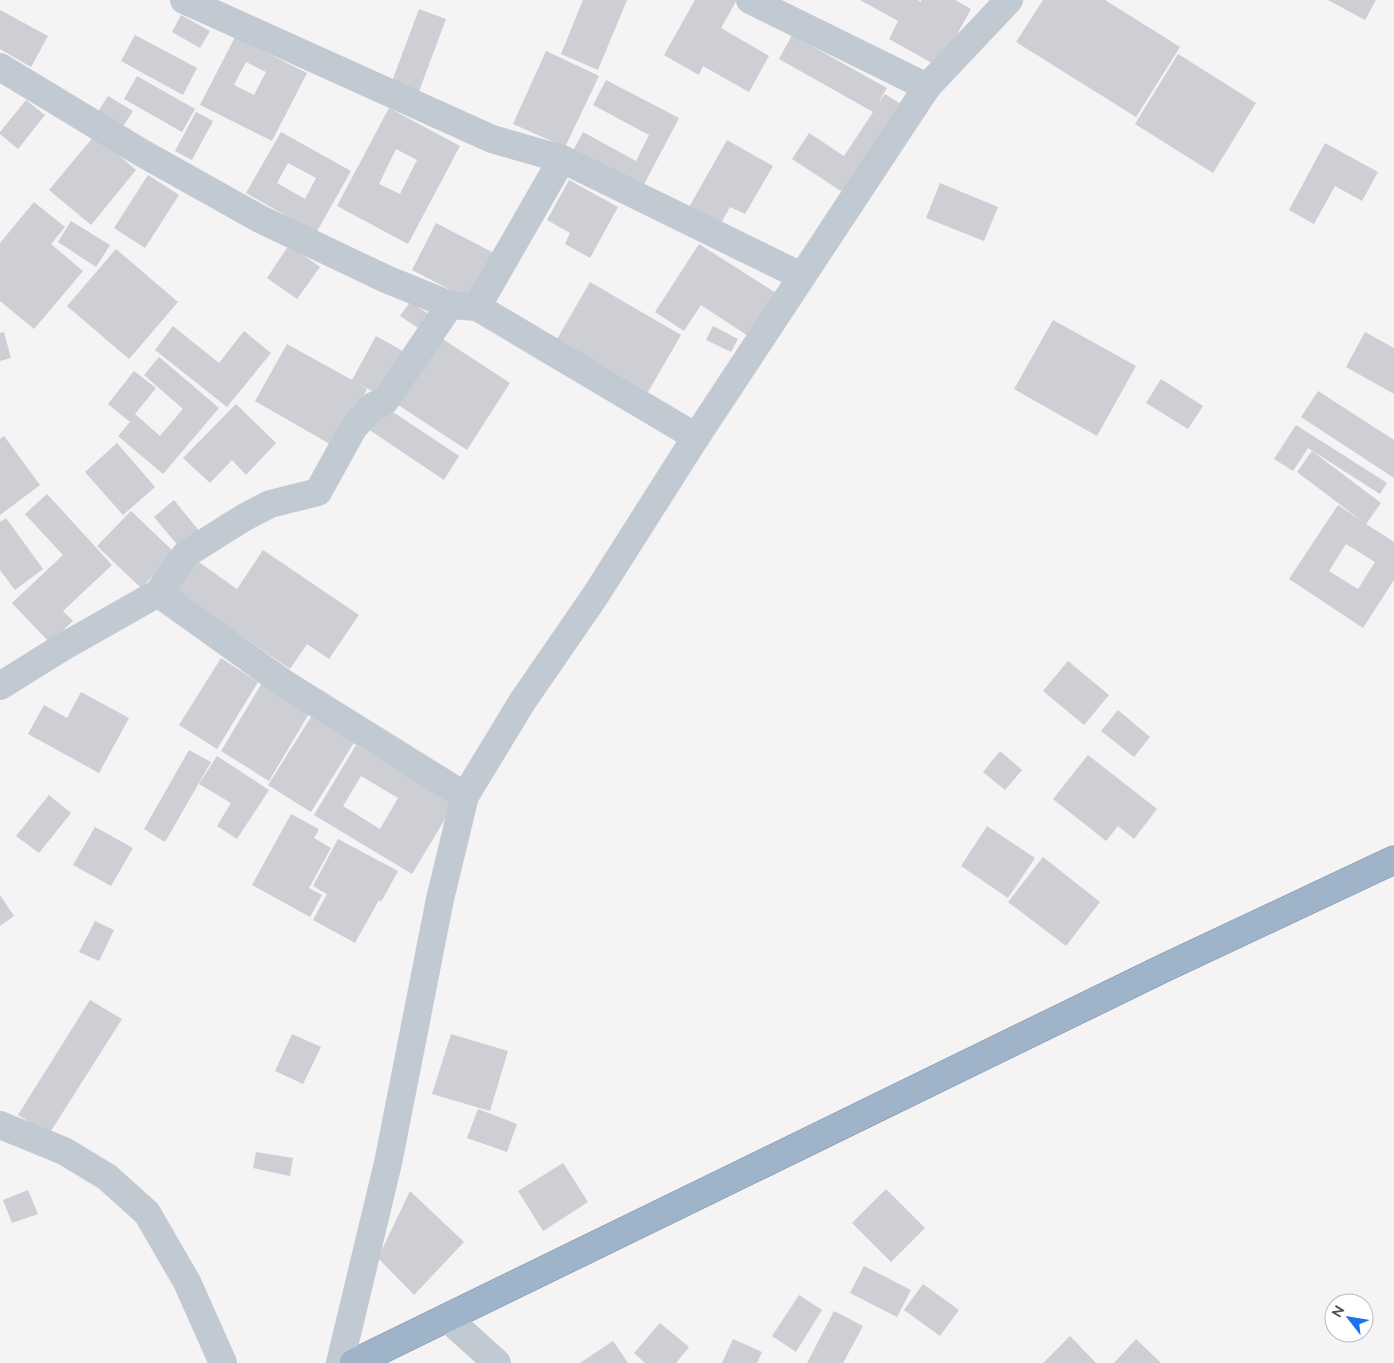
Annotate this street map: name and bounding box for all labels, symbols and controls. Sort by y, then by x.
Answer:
north arrow [1324,1293,1374,1343]
text: N [1328,1303,1347,1320]

